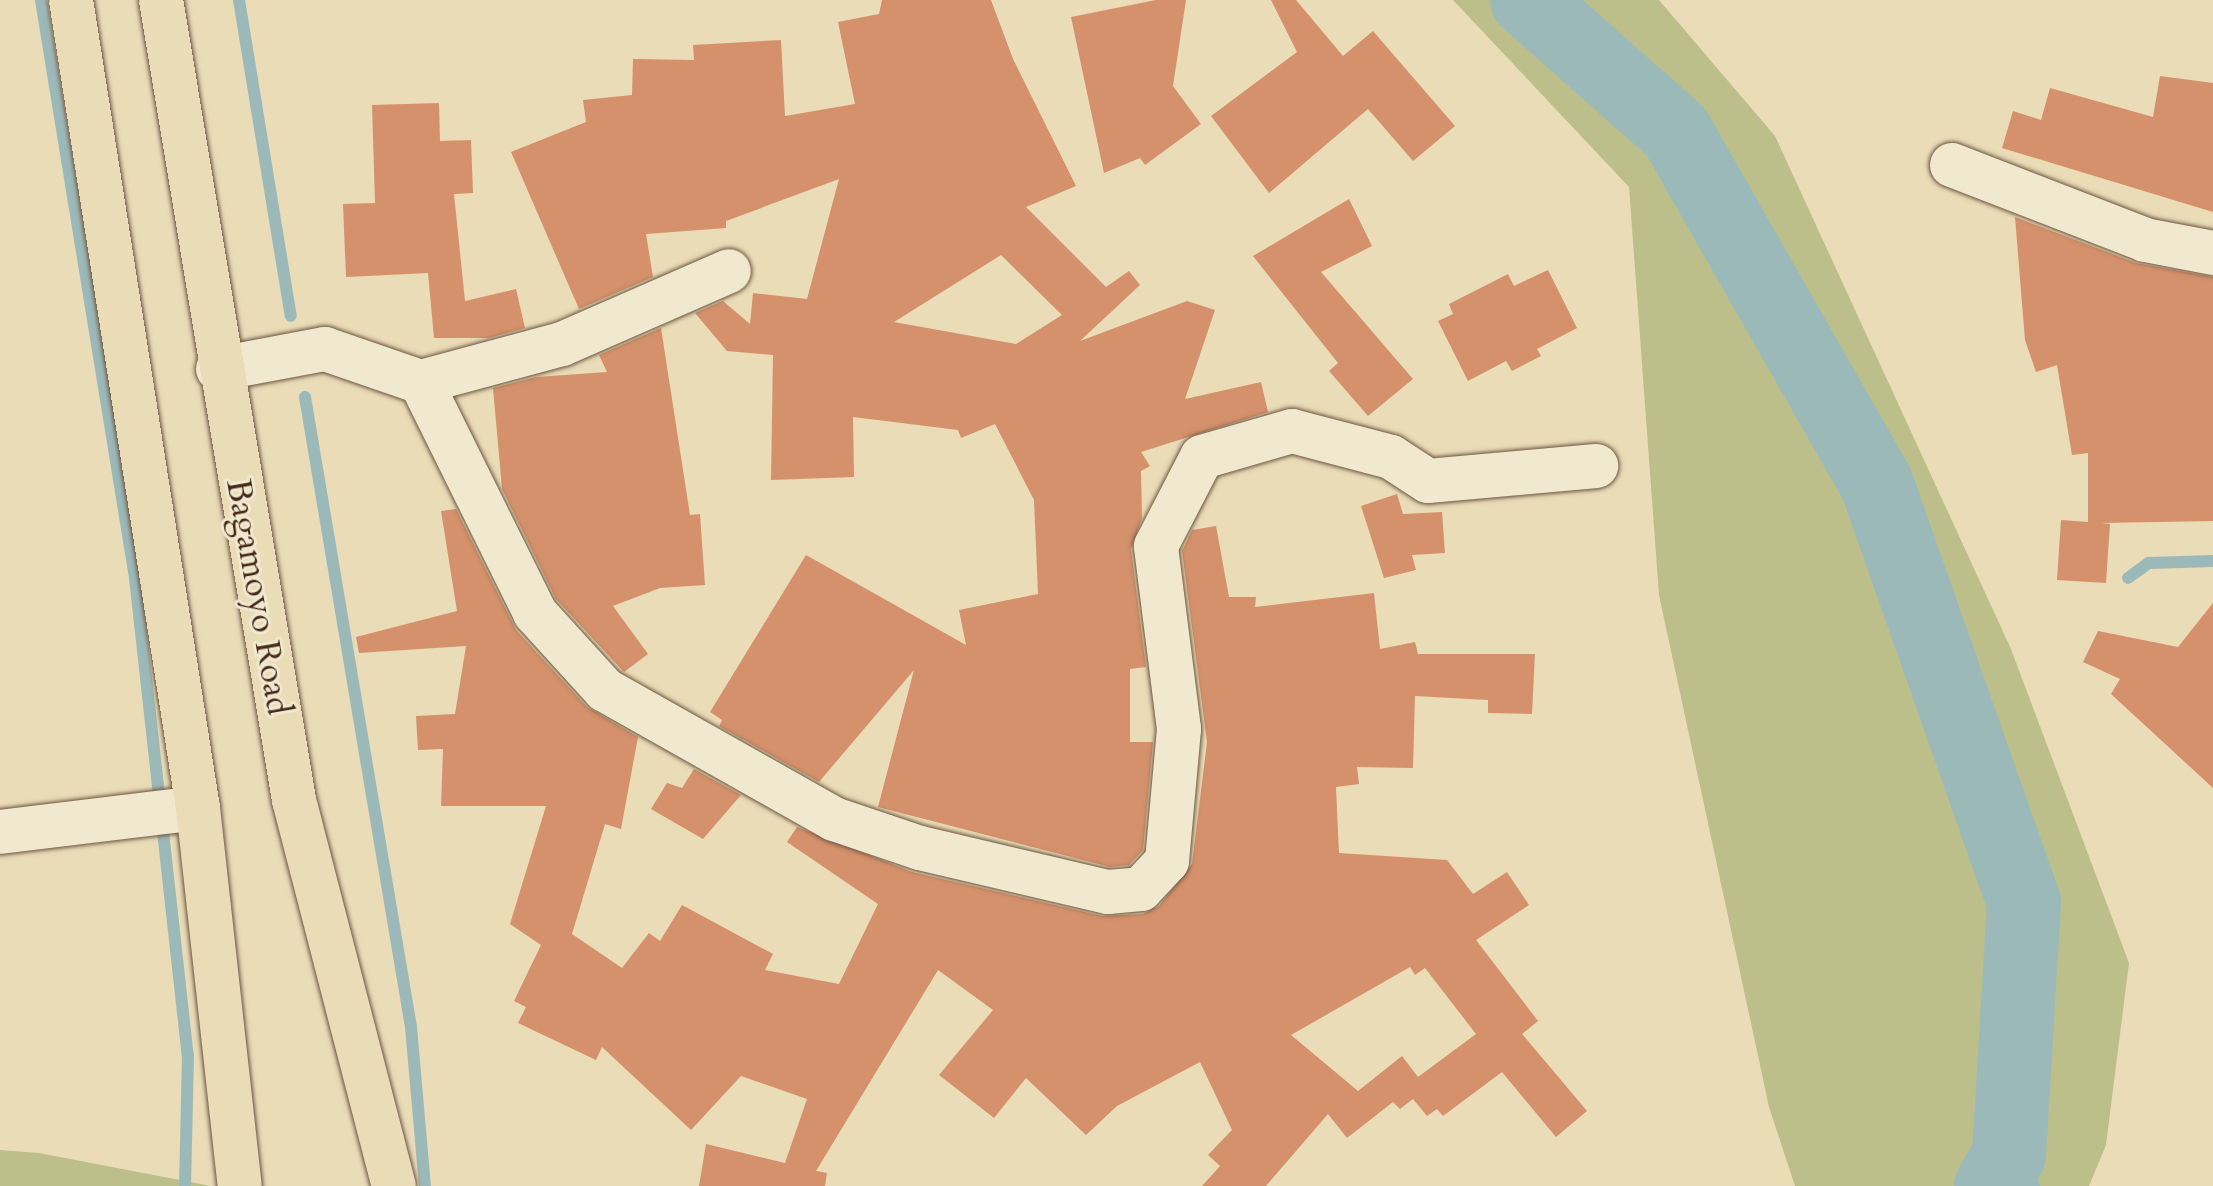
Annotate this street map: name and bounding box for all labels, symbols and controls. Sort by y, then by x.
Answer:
street label: Bagamoyo Road [217,476,299,718]

